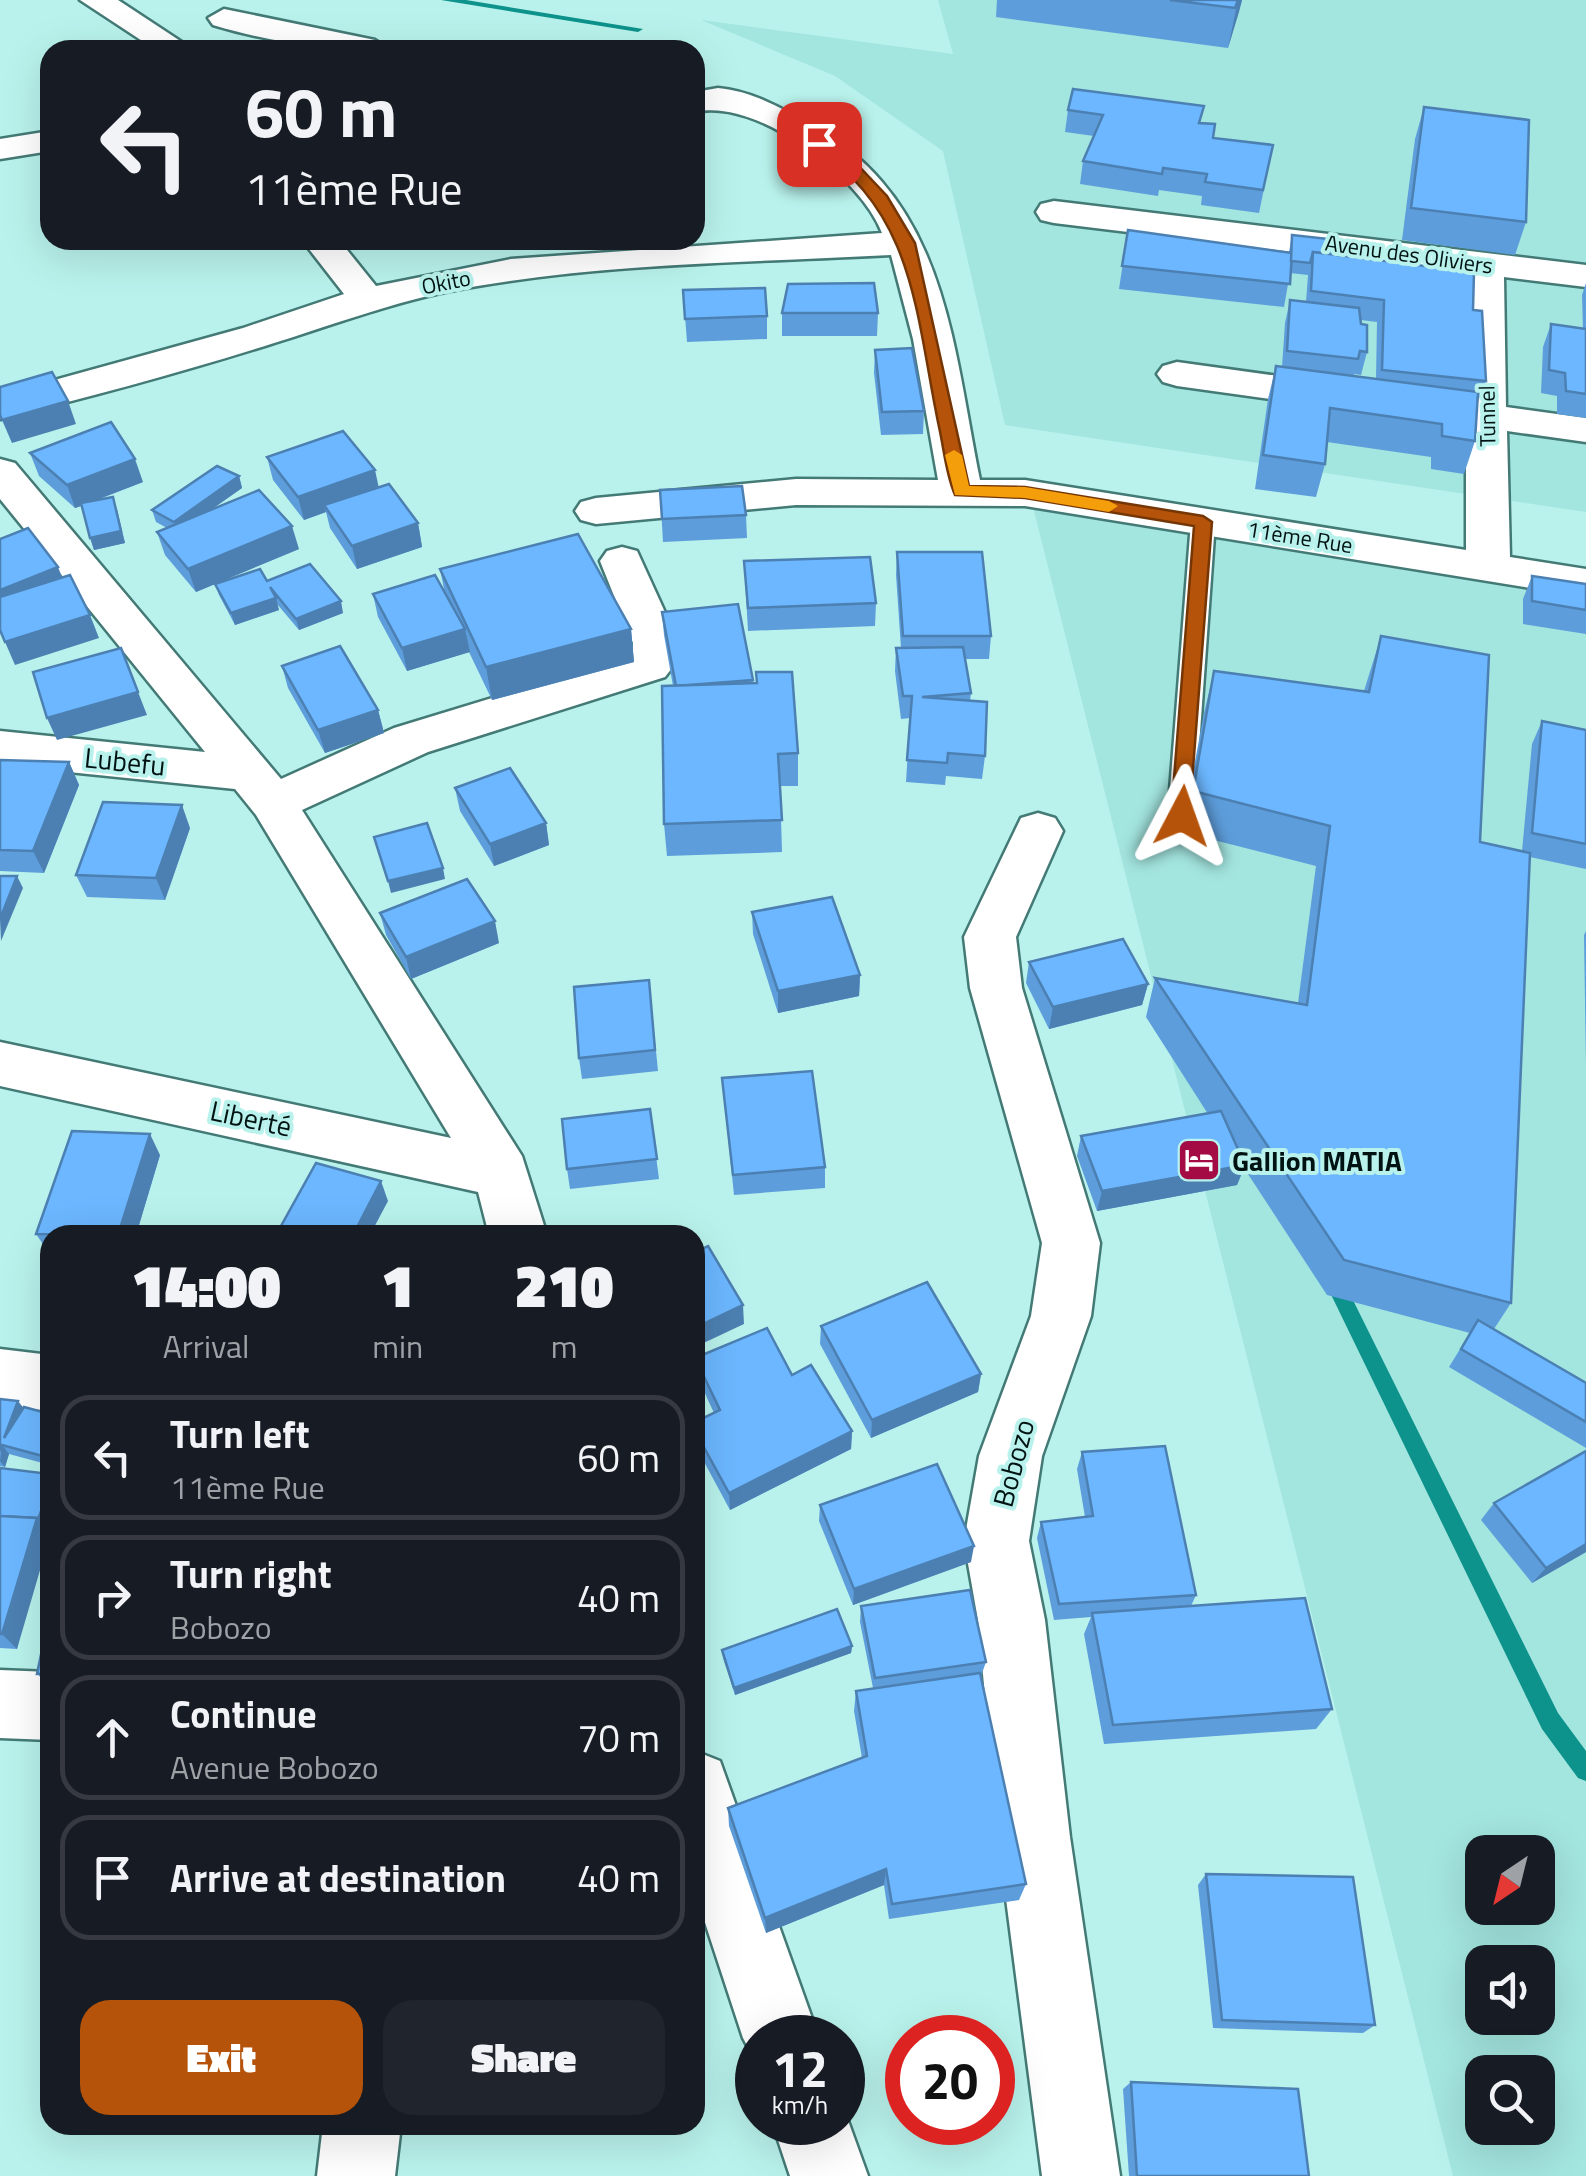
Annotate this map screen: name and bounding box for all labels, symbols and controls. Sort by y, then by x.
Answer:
text: 60 m [245,58,398,164]
icon: left [80,80,210,210]
pin [777,102,862,187]
icon: arrive [792,117,847,172]
text: 11ème Rue [245,154,463,222]
street label: Avenu des Oliviers [1323,225,1495,283]
street label: Okito [419,261,473,303]
street label: Tunnel [1469,385,1505,447]
street label: 11ème Rue [1245,512,1355,562]
street label: Lubefu [82,735,168,787]
position arrow [1130,764,1234,868]
street label: Liberté [206,1088,296,1148]
hotel icon: Gallion MATIA [1176,1137,1222,1183]
place label: Gallion MATIA [1232,1139,1402,1182]
text: 14:00 [131,1239,281,1330]
text: 1 [381,1239,414,1330]
text: 210 [515,1239,614,1330]
text: Arrival [163,1322,249,1370]
text: min [372,1322,423,1370]
text: m [551,1322,577,1370]
text: Turn left [170,1405,310,1463]
street label: Bobozo [981,1414,1045,1512]
text: 60 m [577,1429,660,1487]
icon: left [85,1430,140,1485]
text: 11ème Rue [170,1463,325,1511]
text: Turn right [170,1545,332,1603]
text: 40 m [577,1569,660,1627]
icon: right [85,1570,140,1625]
text: Bobozo [170,1603,272,1651]
text: Continue [170,1685,317,1743]
text: 70 m [577,1709,660,1767]
icon: ahead [85,1710,140,1765]
text: Avenue Bobozo [170,1743,379,1791]
north arrow [1465,1835,1555,1925]
map controls [1465,1835,1555,2145]
text: Arrive at destination [170,1849,506,1907]
text: 40 m [577,1849,660,1907]
icon: arrive [85,1850,140,1905]
button: sound [1465,1945,1555,2035]
button: Exit [80,2000,363,2115]
button: Share [383,2000,665,2115]
speed limit sign: 20 [885,2015,1015,2145]
text: 12 [772,2030,828,2106]
button: search [1465,2055,1555,2145]
text: km/h [772,2086,828,2124]

